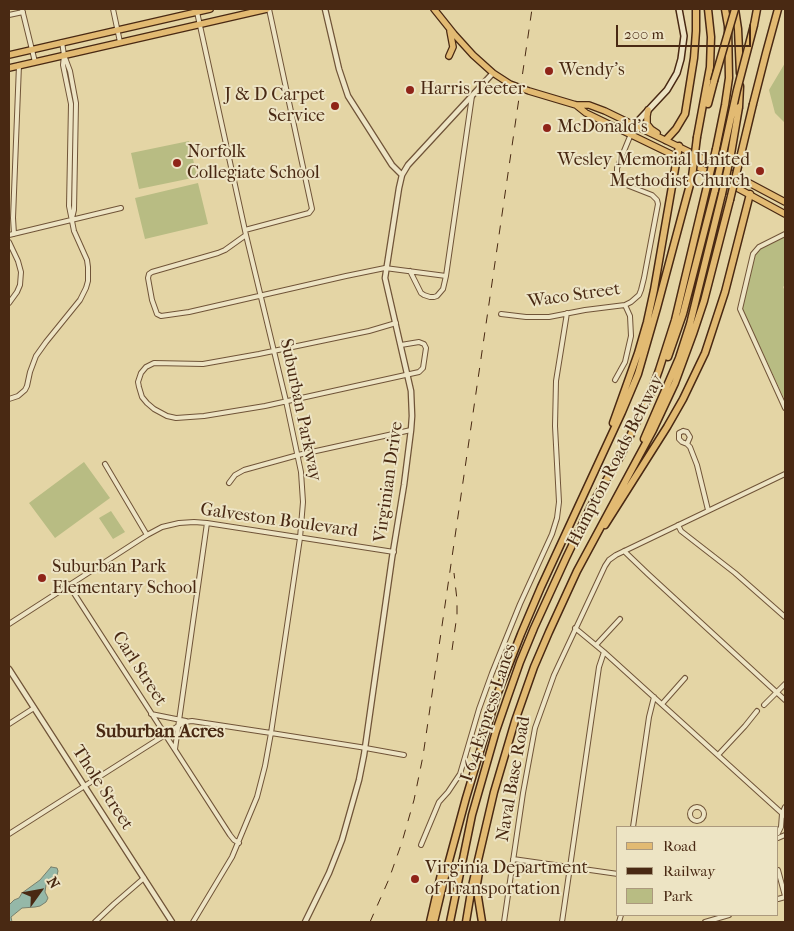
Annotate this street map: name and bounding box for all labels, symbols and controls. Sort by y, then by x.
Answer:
scale bar [619,15,754,47]
text: 200 m [624,25,664,43]
place label: Wendy's [559,60,625,82]
marker: Wendy's [543,65,555,77]
place label: Harris Teeter [420,79,525,101]
marker: Harris Teeter [404,84,416,96]
place label: J & D Carpet Service [224,85,325,128]
marker: J & D Carpet Service [329,100,341,112]
place label: McDonald's [557,117,648,139]
marker: McDonald's [541,122,553,134]
place label: Norfolk Collegiate School [187,142,320,184]
place label: Wesley Memorial United Methodist Church [557,150,750,192]
marker: Norfolk Collegiate School [171,157,183,169]
marker: Wesley Memorial United Methodist Church [754,165,766,177]
street label: Waco Street [526,279,622,313]
street label: Suburban Parkway [274,337,326,483]
street label: Hampton Roads Beltway [563,371,669,551]
street label: Virginian Drive [370,420,408,544]
street label: Galveston Boulevard [199,499,359,543]
place label: Suburban Park Elementary School [52,557,197,600]
marker: Suburban Park Elementary School [36,572,48,584]
street label: Carl Street [107,628,171,710]
street label: I 64 Express Lanes [457,641,521,785]
street label: Naval Base Road [492,715,536,843]
district label: Suburban Acres [96,721,224,743]
street label: Thole Street [67,742,137,834]
legend [616,826,779,916]
text: Road [663,837,696,855]
place label: Virginia Department of Transportation [425,858,588,901]
text: Railway [663,862,715,880]
north arrow [15,866,65,916]
marker: Virginia Department of Transportation [409,873,421,885]
text: N [43,874,63,892]
text: Park [663,887,693,905]

